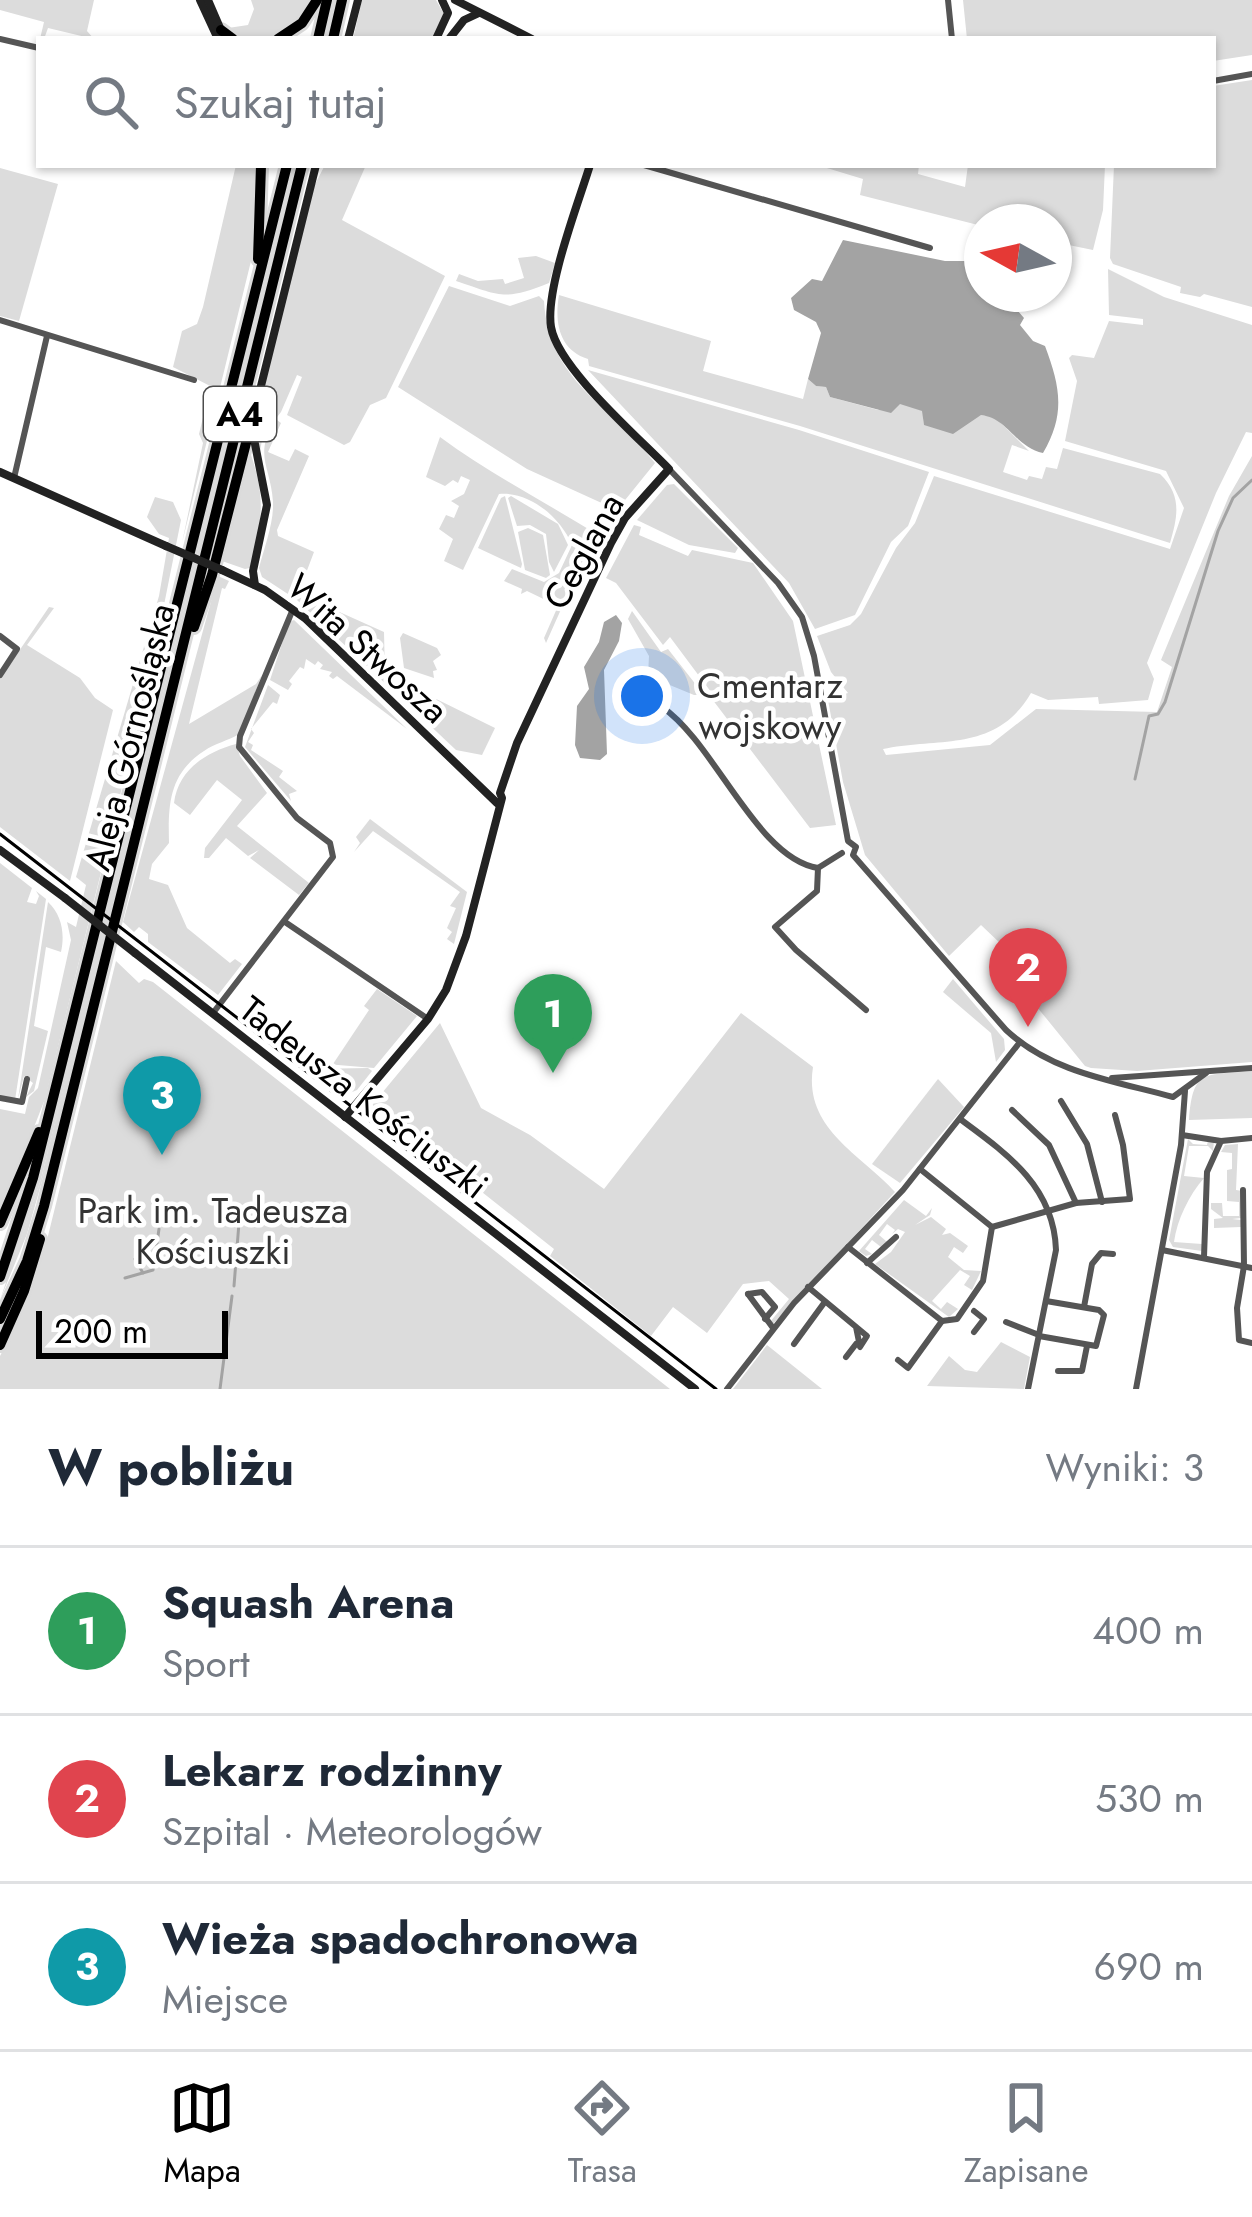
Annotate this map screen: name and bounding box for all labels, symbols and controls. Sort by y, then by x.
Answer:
search box [36,36,1216,168]
icon: search [78,69,144,135]
text: Szukaj tutaj [174,70,387,135]
north arrow [964,204,1072,312]
road number: A4 [204,387,276,441]
street label: Ceglana [530,483,636,619]
street label: Wita Stwosza [276,561,460,735]
street label: Aleja Górnośląska [71,598,187,876]
park label: Cmentarz wojskowy [697,659,844,752]
your location [612,666,672,726]
pin: 2 [989,928,1067,1027]
pin: 1 [514,974,592,1073]
street label: Tadeusza Kościuszki [229,983,499,1211]
pin: 3 [123,1056,201,1155]
park label: Park im. Tadeusza Kościuszki [78,1184,348,1277]
scale bar [36,1305,228,1358]
text: 200 m [54,1308,148,1355]
text: W pobliżu [48,1430,294,1504]
text: Wyniki: 3 [1046,1439,1204,1496]
text: Squash Arena [162,1570,454,1635]
text: 1 [77,1602,97,1659]
text: 400 m [1092,1602,1204,1659]
text: Sport [162,1635,250,1692]
text: Lekarz rodzinny [162,1738,502,1803]
text: 2 [74,1770,100,1827]
text: 530 m [1095,1770,1204,1827]
text: Szpital · Meteorologów [162,1803,542,1860]
text: Wieża spadochronowa [162,1906,639,1971]
text: 3 [75,1938,99,1995]
text: 690 m [1094,1938,1204,1995]
text: Miejsce [162,1971,288,2028]
tab: Mapa [163,2075,241,2194]
tab: Trasa [568,2075,637,2194]
tab: Zapisane [964,2075,1089,2194]

